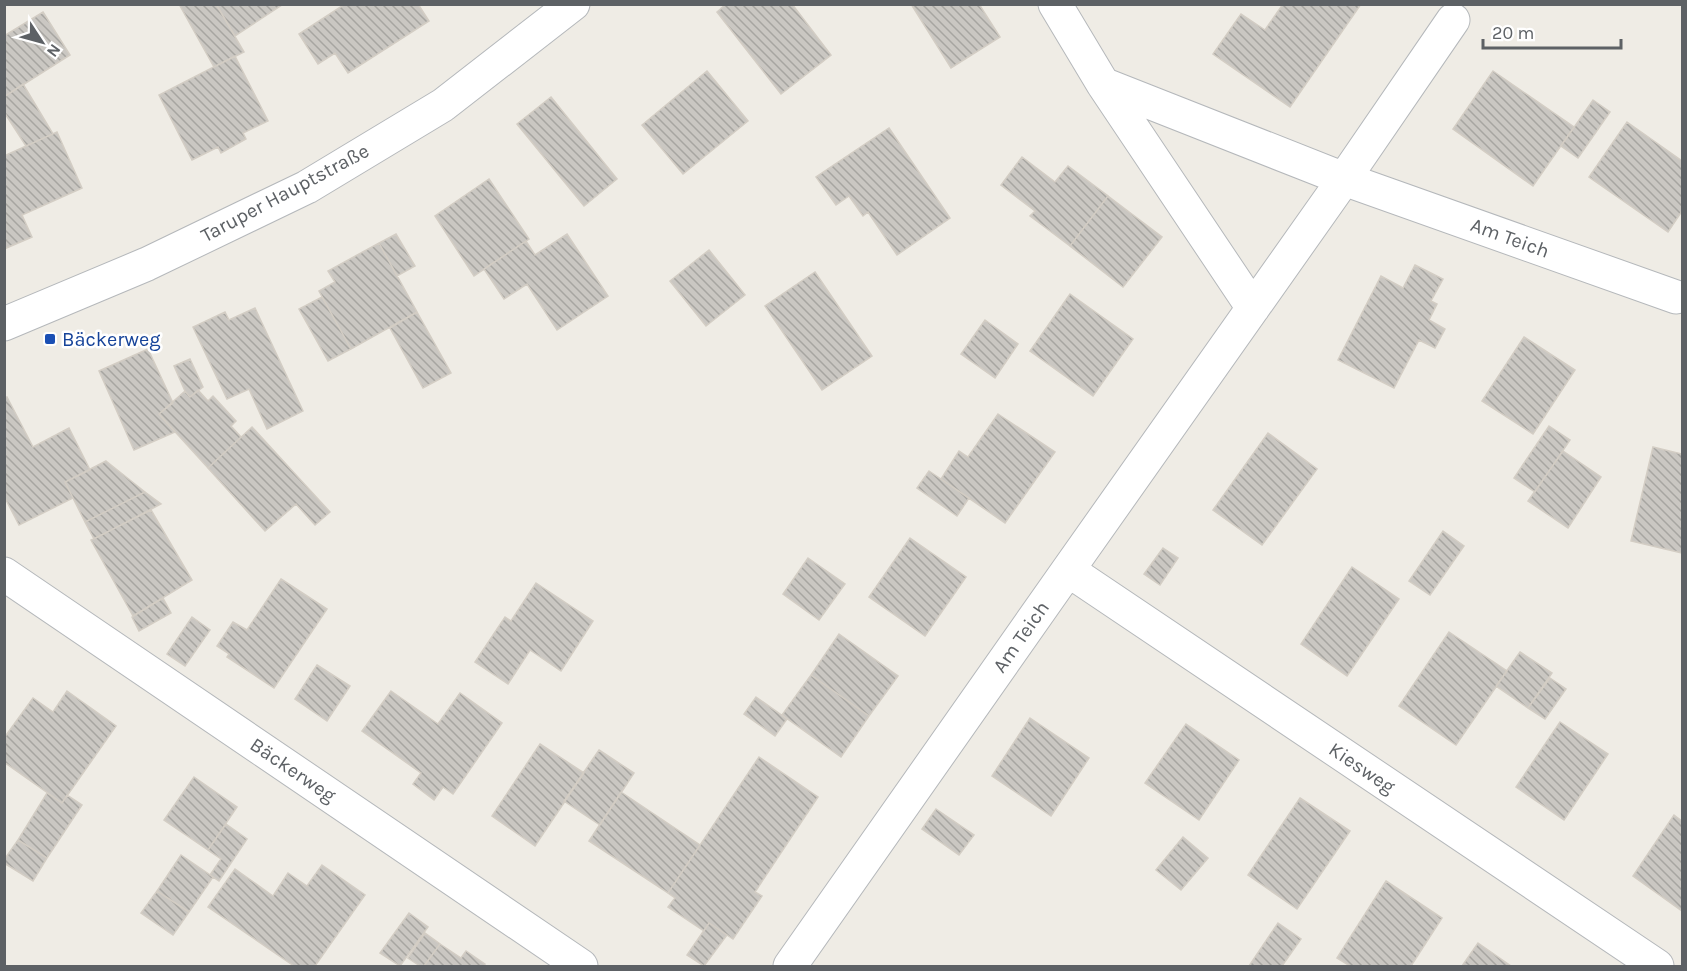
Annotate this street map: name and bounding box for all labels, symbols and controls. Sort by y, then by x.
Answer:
north arrow [12,12,72,72]
scale bar [1483,12,1621,50]
text: 20 m [1492,22,1534,44]
text: N [43,40,65,61]
street label: Taruper Hauptstraße [197,139,373,247]
street label: Am Teich [1467,213,1553,263]
place label: Bäckerweg [62,328,161,351]
marker: Bäckerweg [43,332,57,346]
street label: Am Teich [988,597,1054,677]
street label: Bäckerweg [246,733,340,807]
street label: Kiesweg [1324,738,1400,798]

